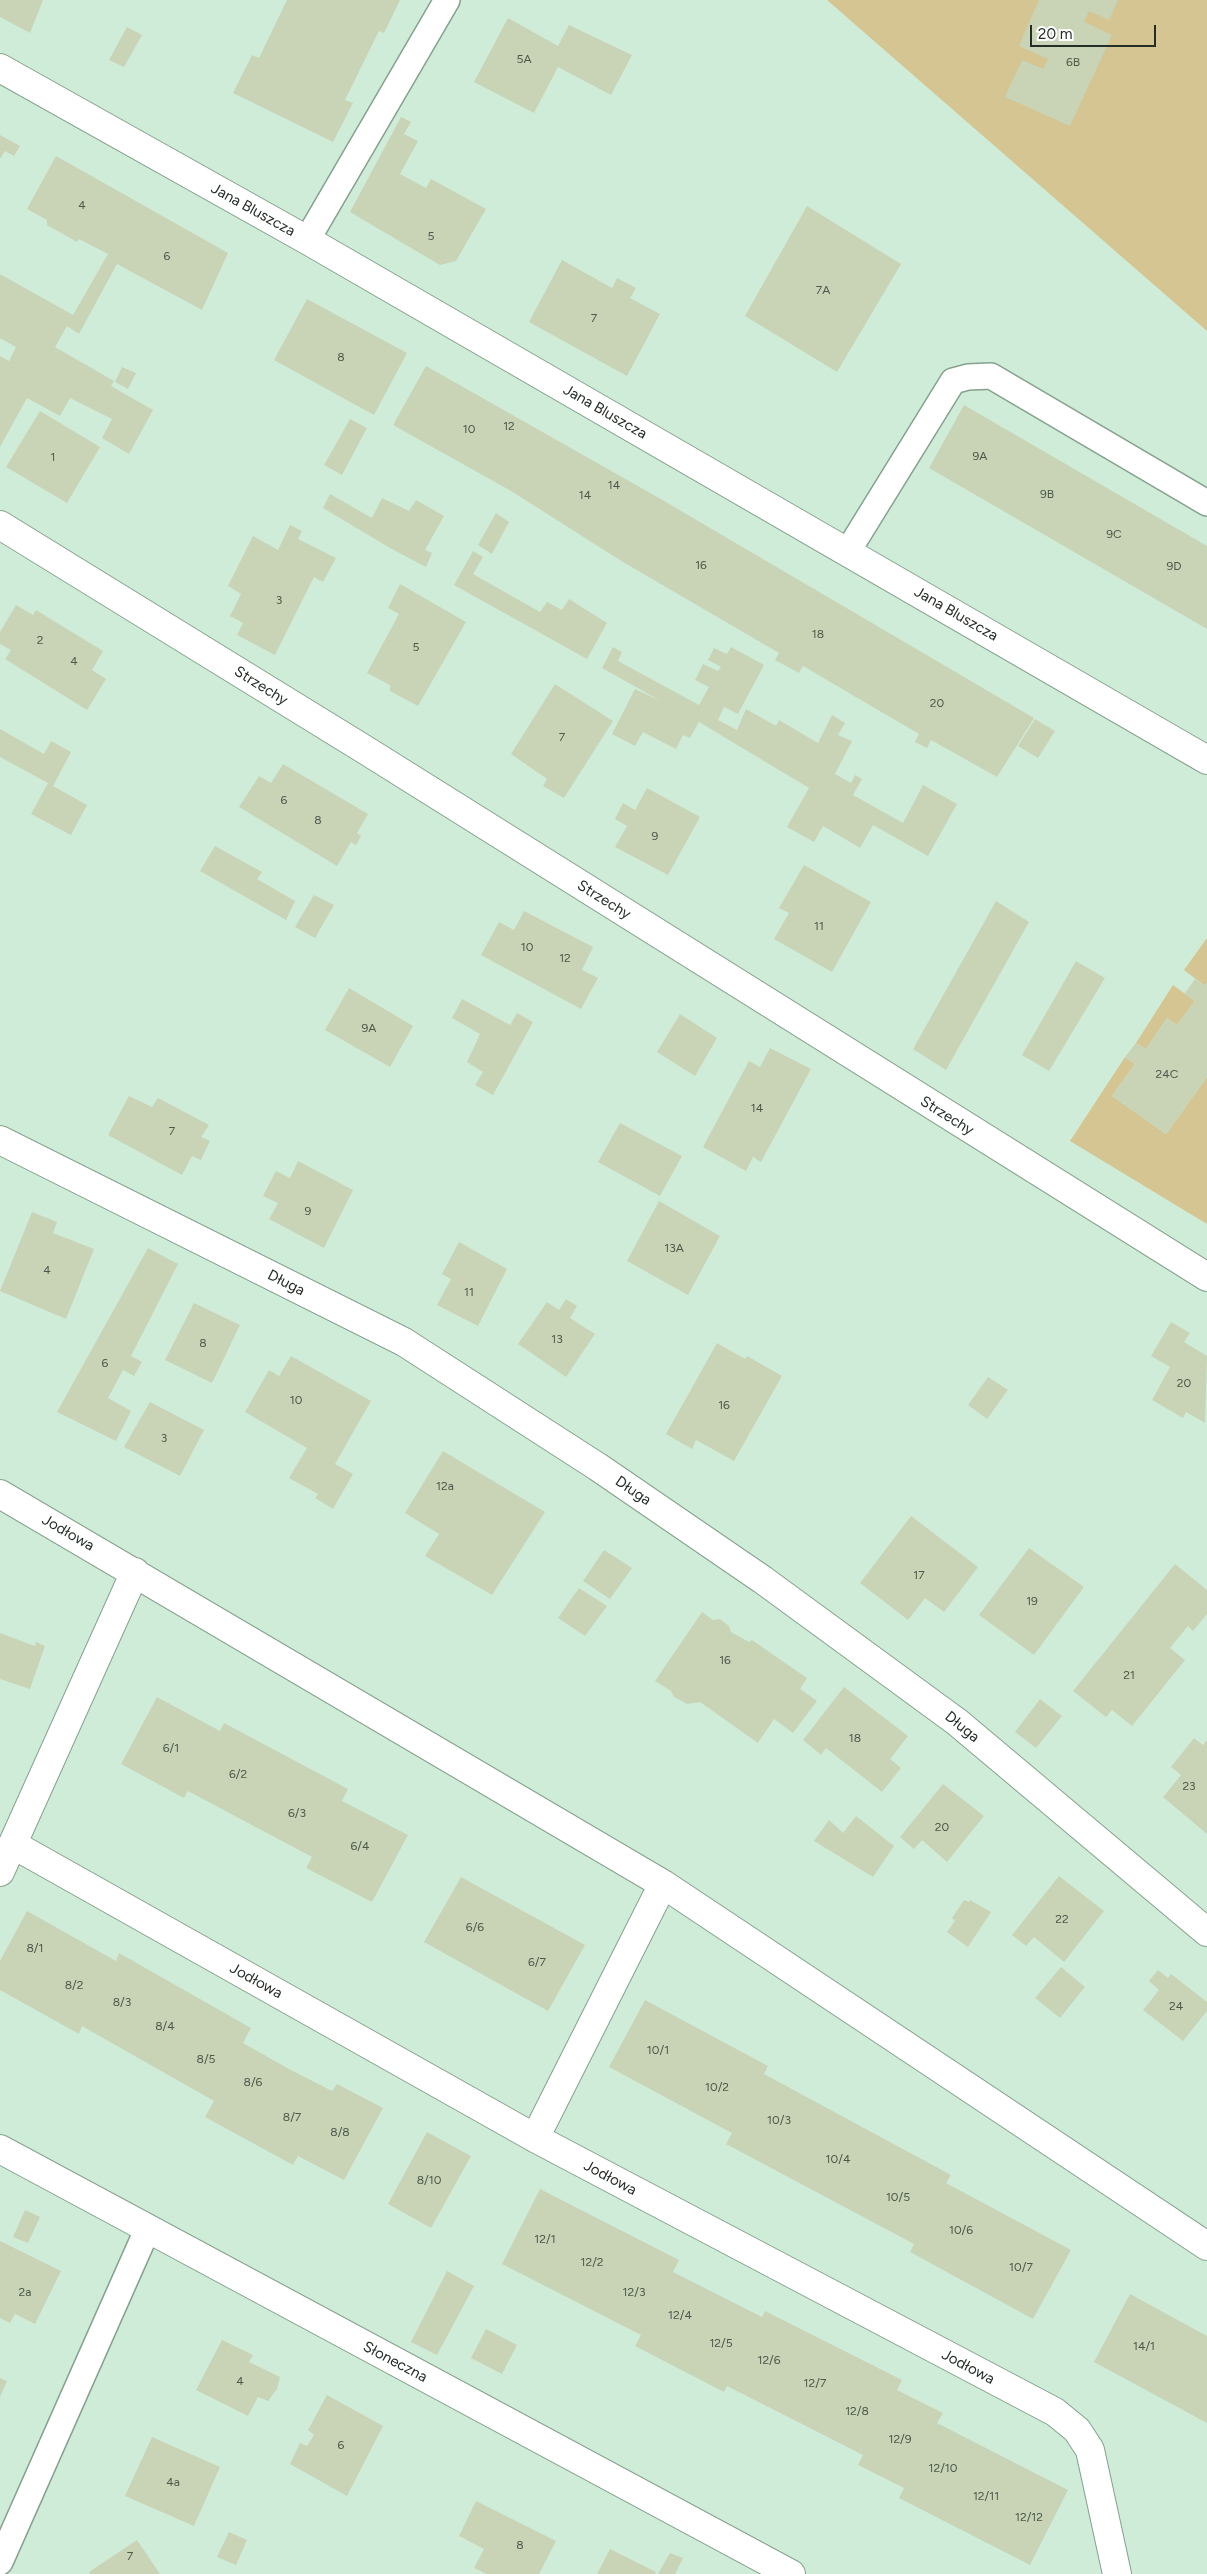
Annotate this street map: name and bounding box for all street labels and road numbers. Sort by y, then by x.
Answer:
street label: Jana Bluszcza [208,179,298,241]
street label: Jana Bluszcza [560,381,650,443]
street label: Jana Bluszcza [911,583,1001,645]
street label: Strzechy [231,663,291,709]
street label: Strzechy [574,877,634,923]
street label: Strzechy [917,1093,977,1139]
street label: Długa [264,1266,308,1300]
street label: Długa [612,1473,654,1509]
street label: Jodłowa [39,1511,97,1555]
street label: Długa [941,1708,983,1746]
street label: Jodłowa [227,1959,285,2003]
street label: Jodłowa [581,2157,639,2199]
street label: Słoneczna [360,2338,430,2386]
street label: Jodłowa [939,2346,997,2388]

